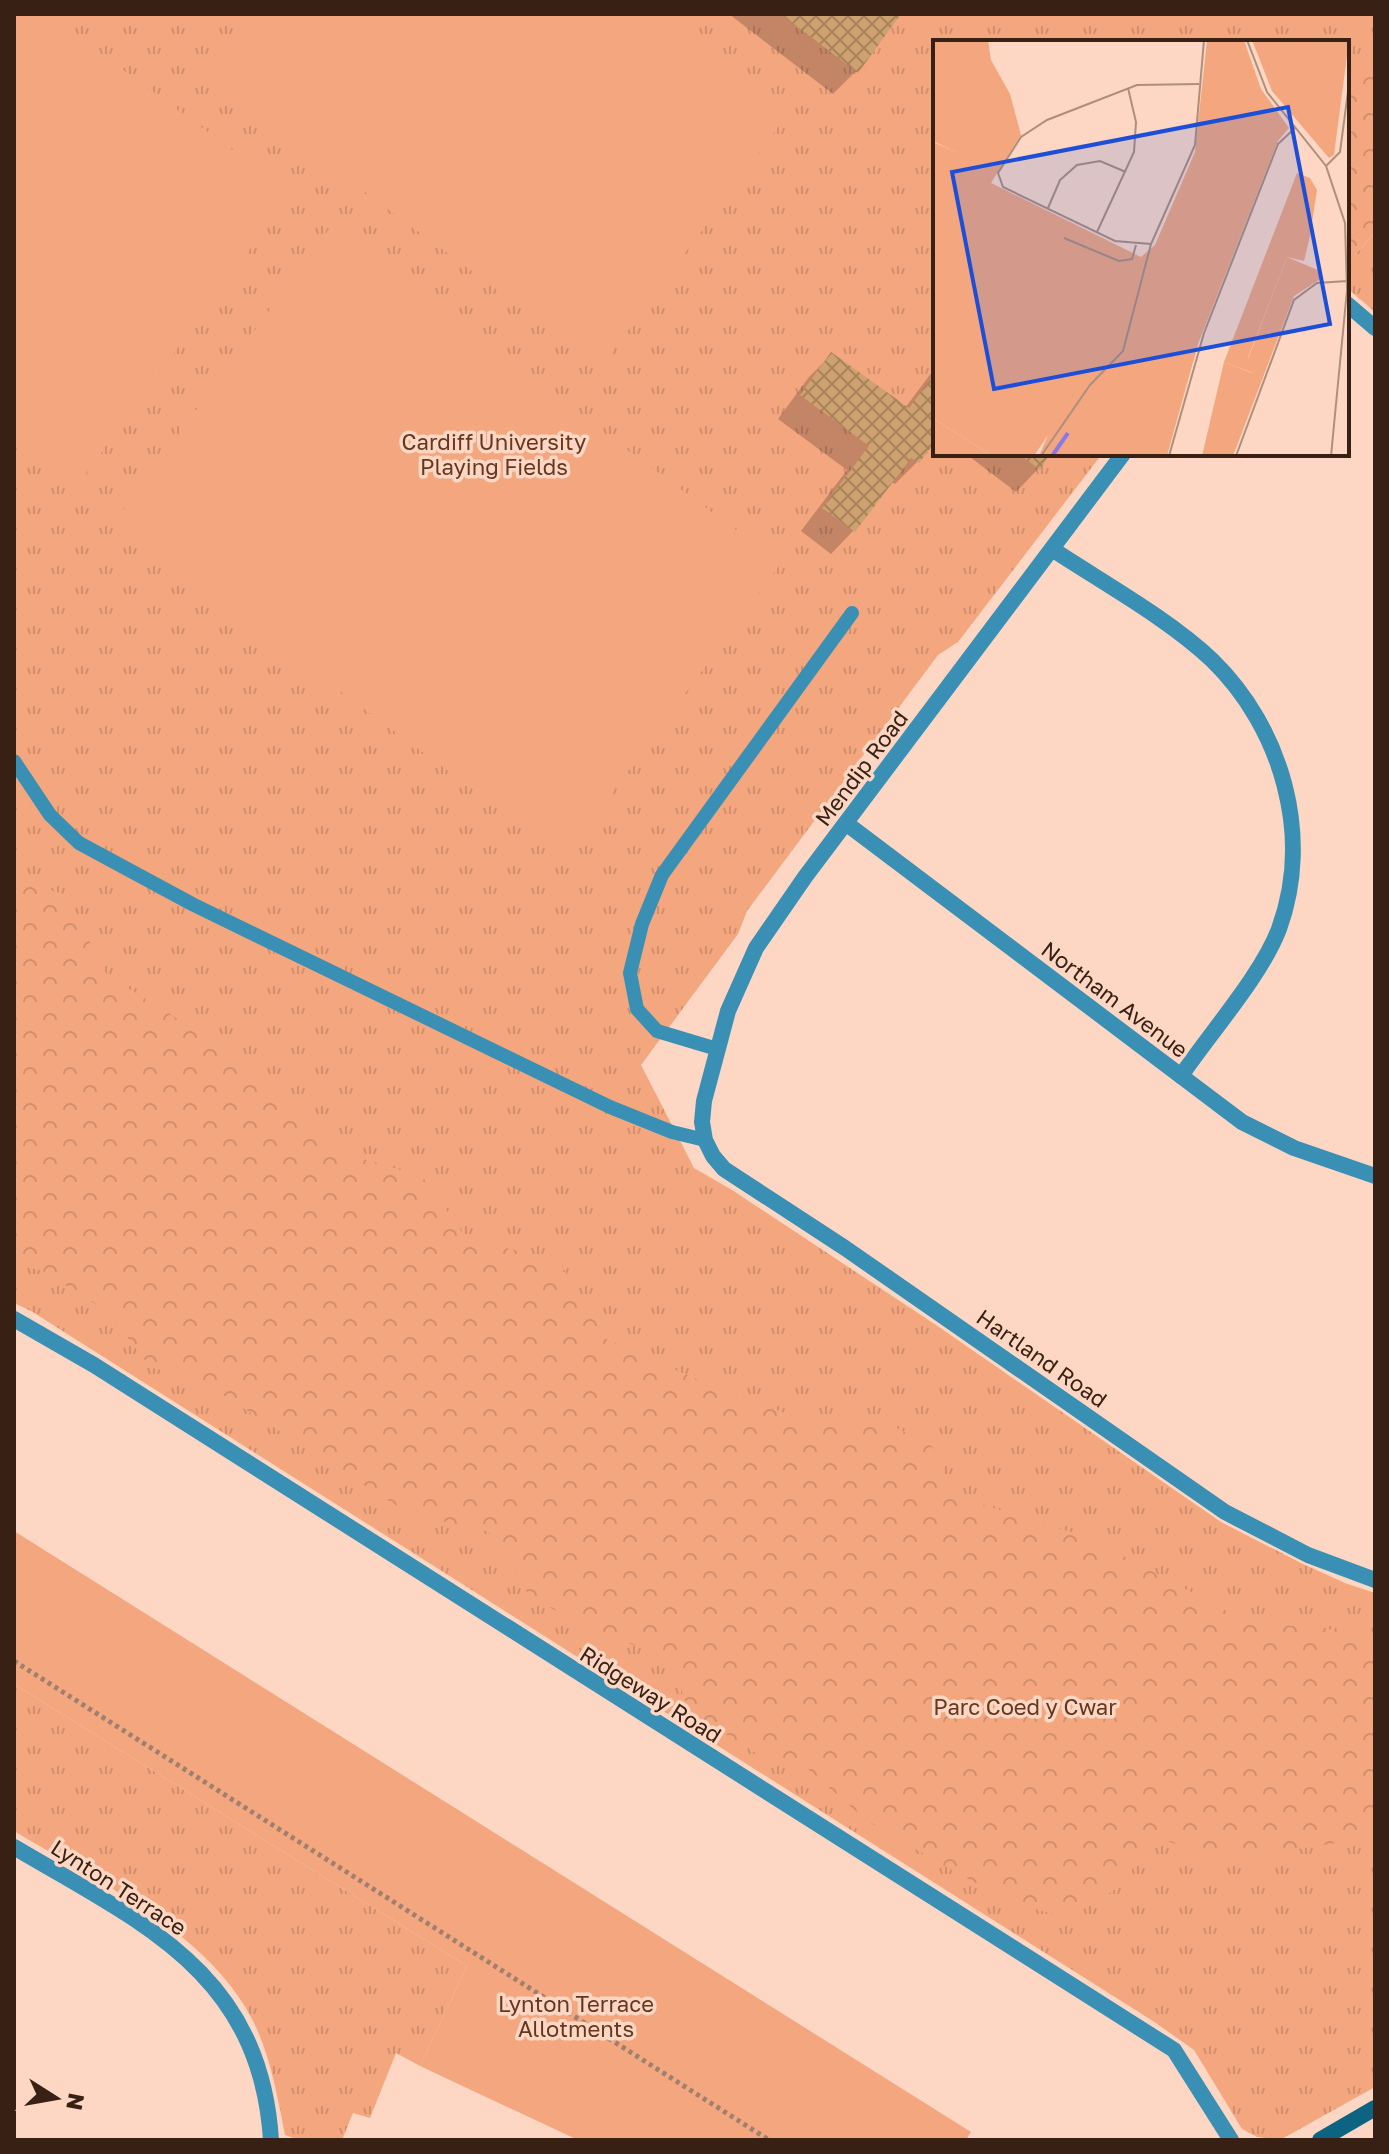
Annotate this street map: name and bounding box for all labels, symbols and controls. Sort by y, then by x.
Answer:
inset map [933,40,1349,456]
park label: Cardiff University Playing Fields [402,428,586,480]
street label: Mendip Road [809,705,913,831]
street label: Northam Avenue [1036,935,1194,1063]
street label: Hartland Road [972,1303,1112,1413]
street label: Ridgeway Road [575,1640,727,1748]
park label: Parc Coed y Cwar [933,1693,1117,1720]
street label: Lynton Terrace [46,1833,192,1941]
park label: Lynton Terrace Allotments [498,1990,654,2042]
north arrow [16,2058,96,2138]
text: N [61,2091,91,2113]

